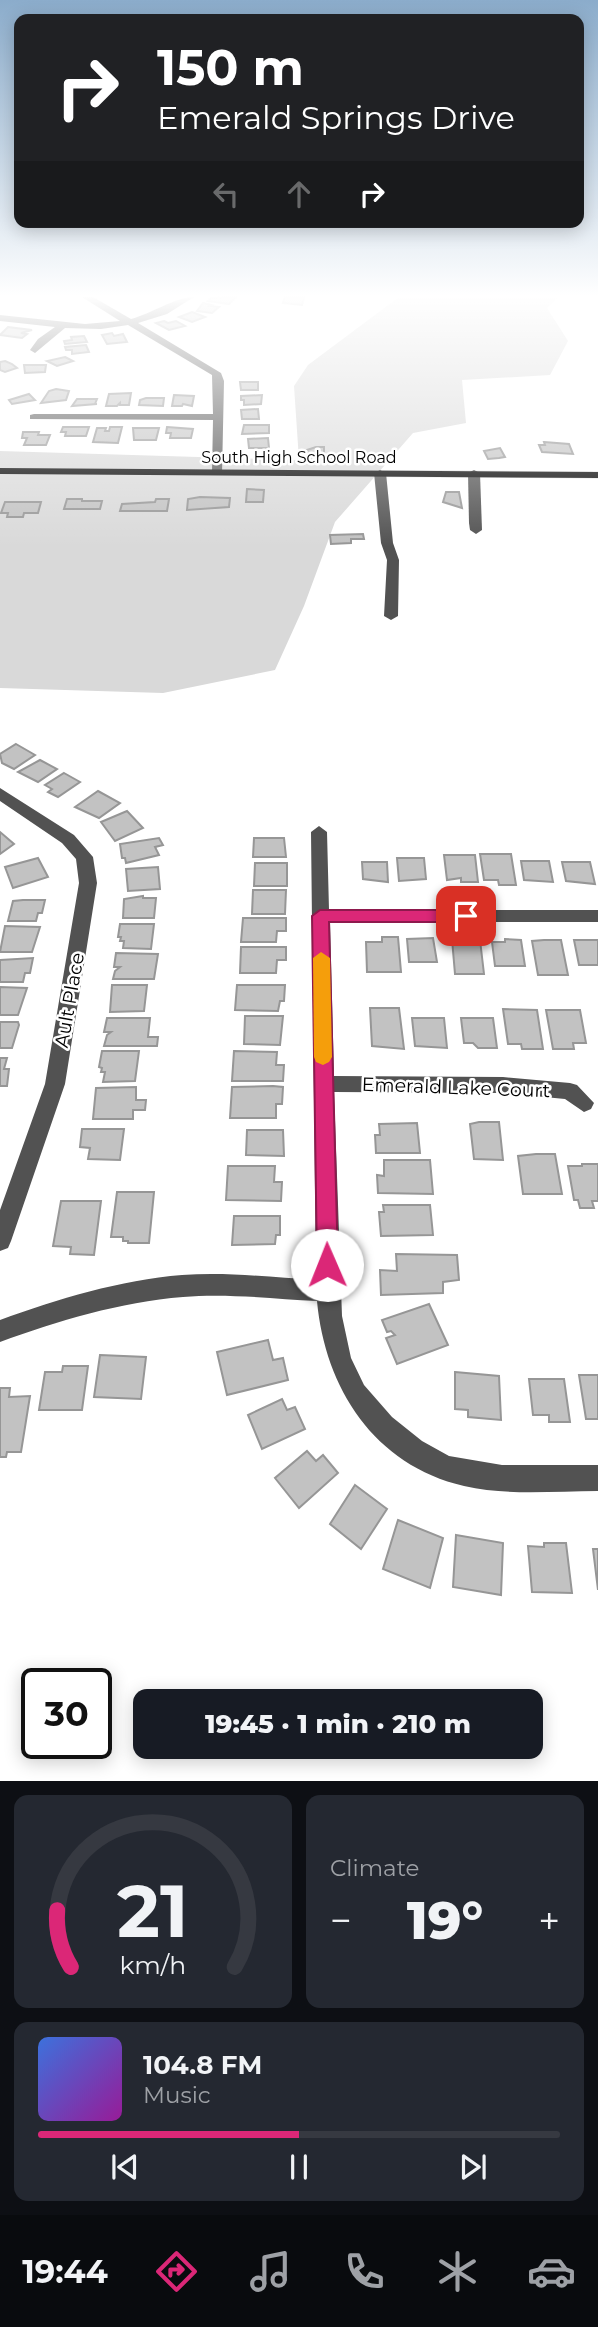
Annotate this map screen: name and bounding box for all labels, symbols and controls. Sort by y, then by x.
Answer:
text: 150 m [157,38,304,97]
icon: right [42,42,133,133]
text: Emerald Springs Drive [157,98,515,137]
icon: left [207,175,245,213]
icon: ahead [280,175,318,213]
icon: right [353,175,391,213]
street label: South High School Road [201,448,397,467]
pin [436,886,496,946]
icon: arrive [447,897,485,935]
street label: Ault Place [50,951,89,1049]
street label: Emerald Lake Court [361,1073,551,1102]
position arrow [290,1228,364,1302]
speed limit sign: 30 [21,1668,112,1759]
text: 19:45 · 1 min · 210 m [205,1708,471,1740]
text: Climate [330,1854,419,1882]
text: 21 [117,1868,189,1956]
text: 19° [407,1889,483,1952]
text: − [330,1897,352,1944]
text: + [538,1897,560,1944]
text: km/h [120,1950,186,1980]
text: 104.8 FM [143,2049,262,2081]
text: Music [143,2081,211,2109]
icon: previous [106,2148,144,2186]
icon: pause [280,2148,318,2186]
icon: next [454,2148,492,2186]
icon: directions [152,2247,201,2296]
icon: music [246,2247,295,2296]
icon: phone [340,2247,389,2296]
icon: climate [433,2247,482,2296]
icon: car [527,2247,576,2296]
text: 19:44 [22,2252,108,2291]

